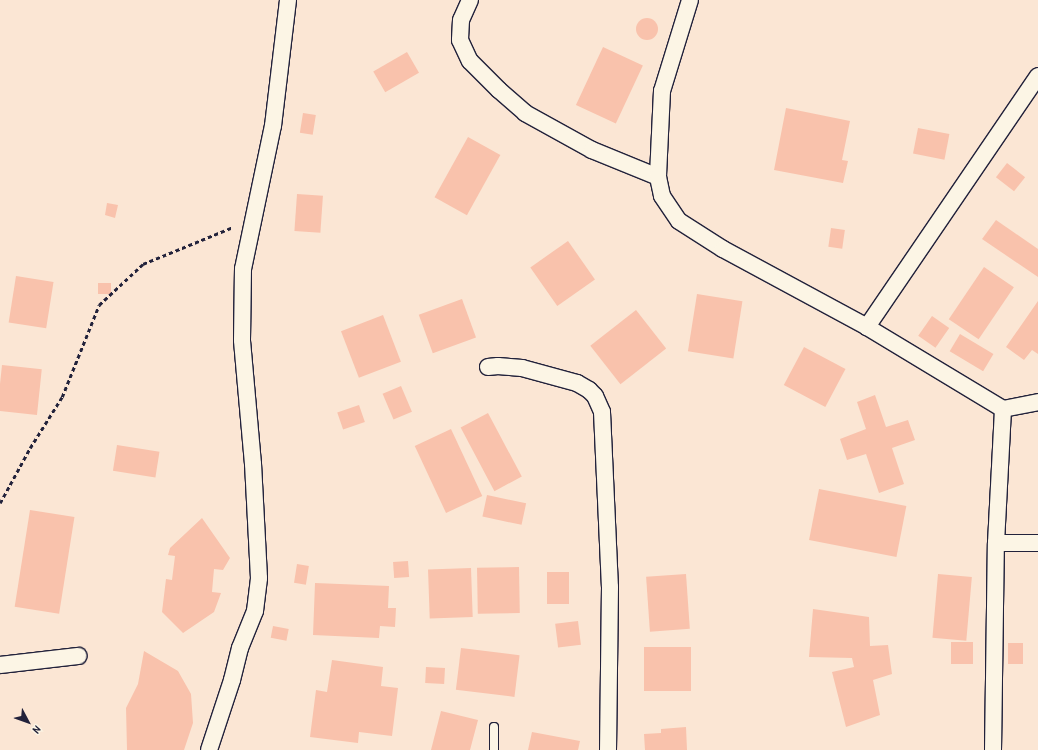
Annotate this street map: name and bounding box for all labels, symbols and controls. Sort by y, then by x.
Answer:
north arrow [8,702,48,742]
text: N [30,723,44,737]

